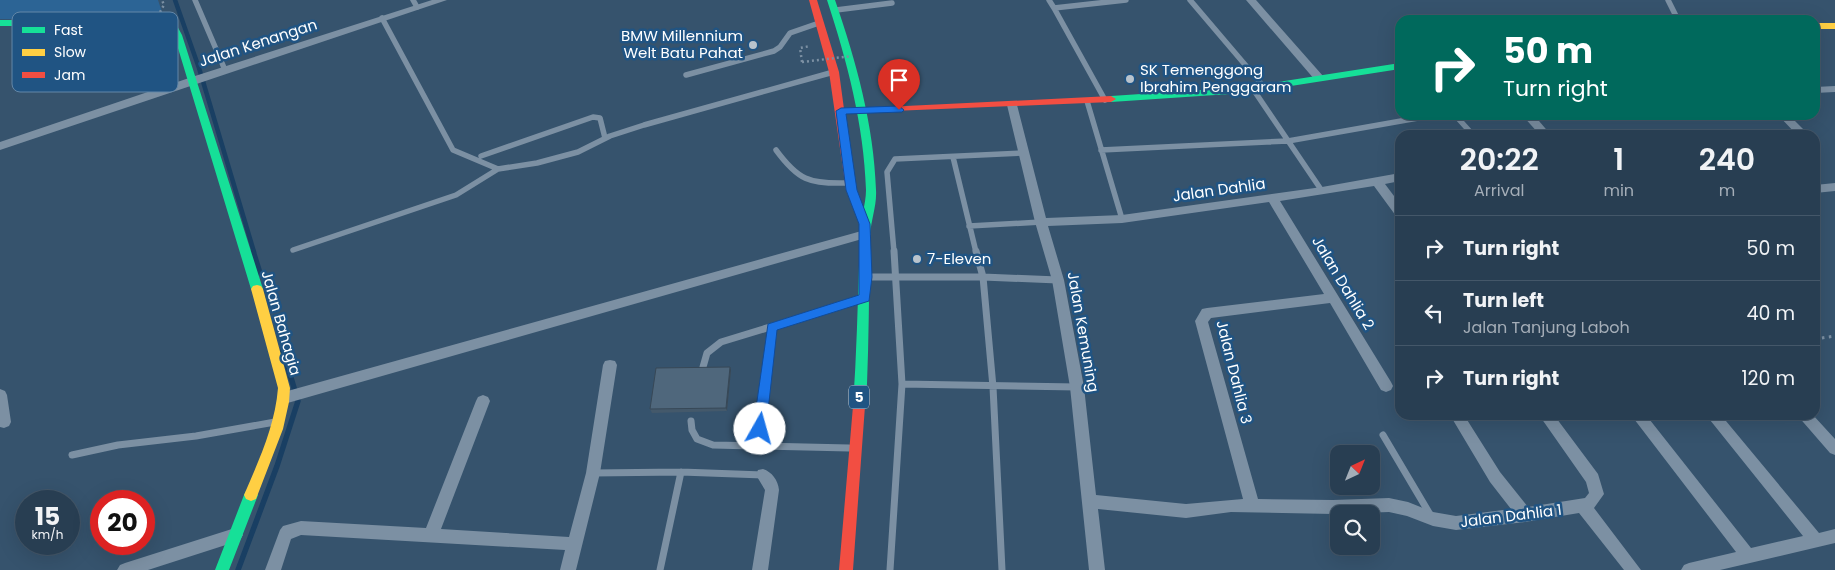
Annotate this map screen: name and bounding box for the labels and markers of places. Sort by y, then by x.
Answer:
place label: BMW Millennium Welt Batu Pahat [621,25,743,63]
marker: BMW Millennium Welt Batu Pahat [747,39,759,51]
pin [878,59,920,110]
place label: SK Temenggong Ibrahim Penggaram [1140,59,1292,97]
marker: SK Temenggong Ibrahim Penggaram [1124,73,1136,85]
place label: 7-Eleven [927,248,991,269]
marker: 7-Eleven [911,253,923,265]

